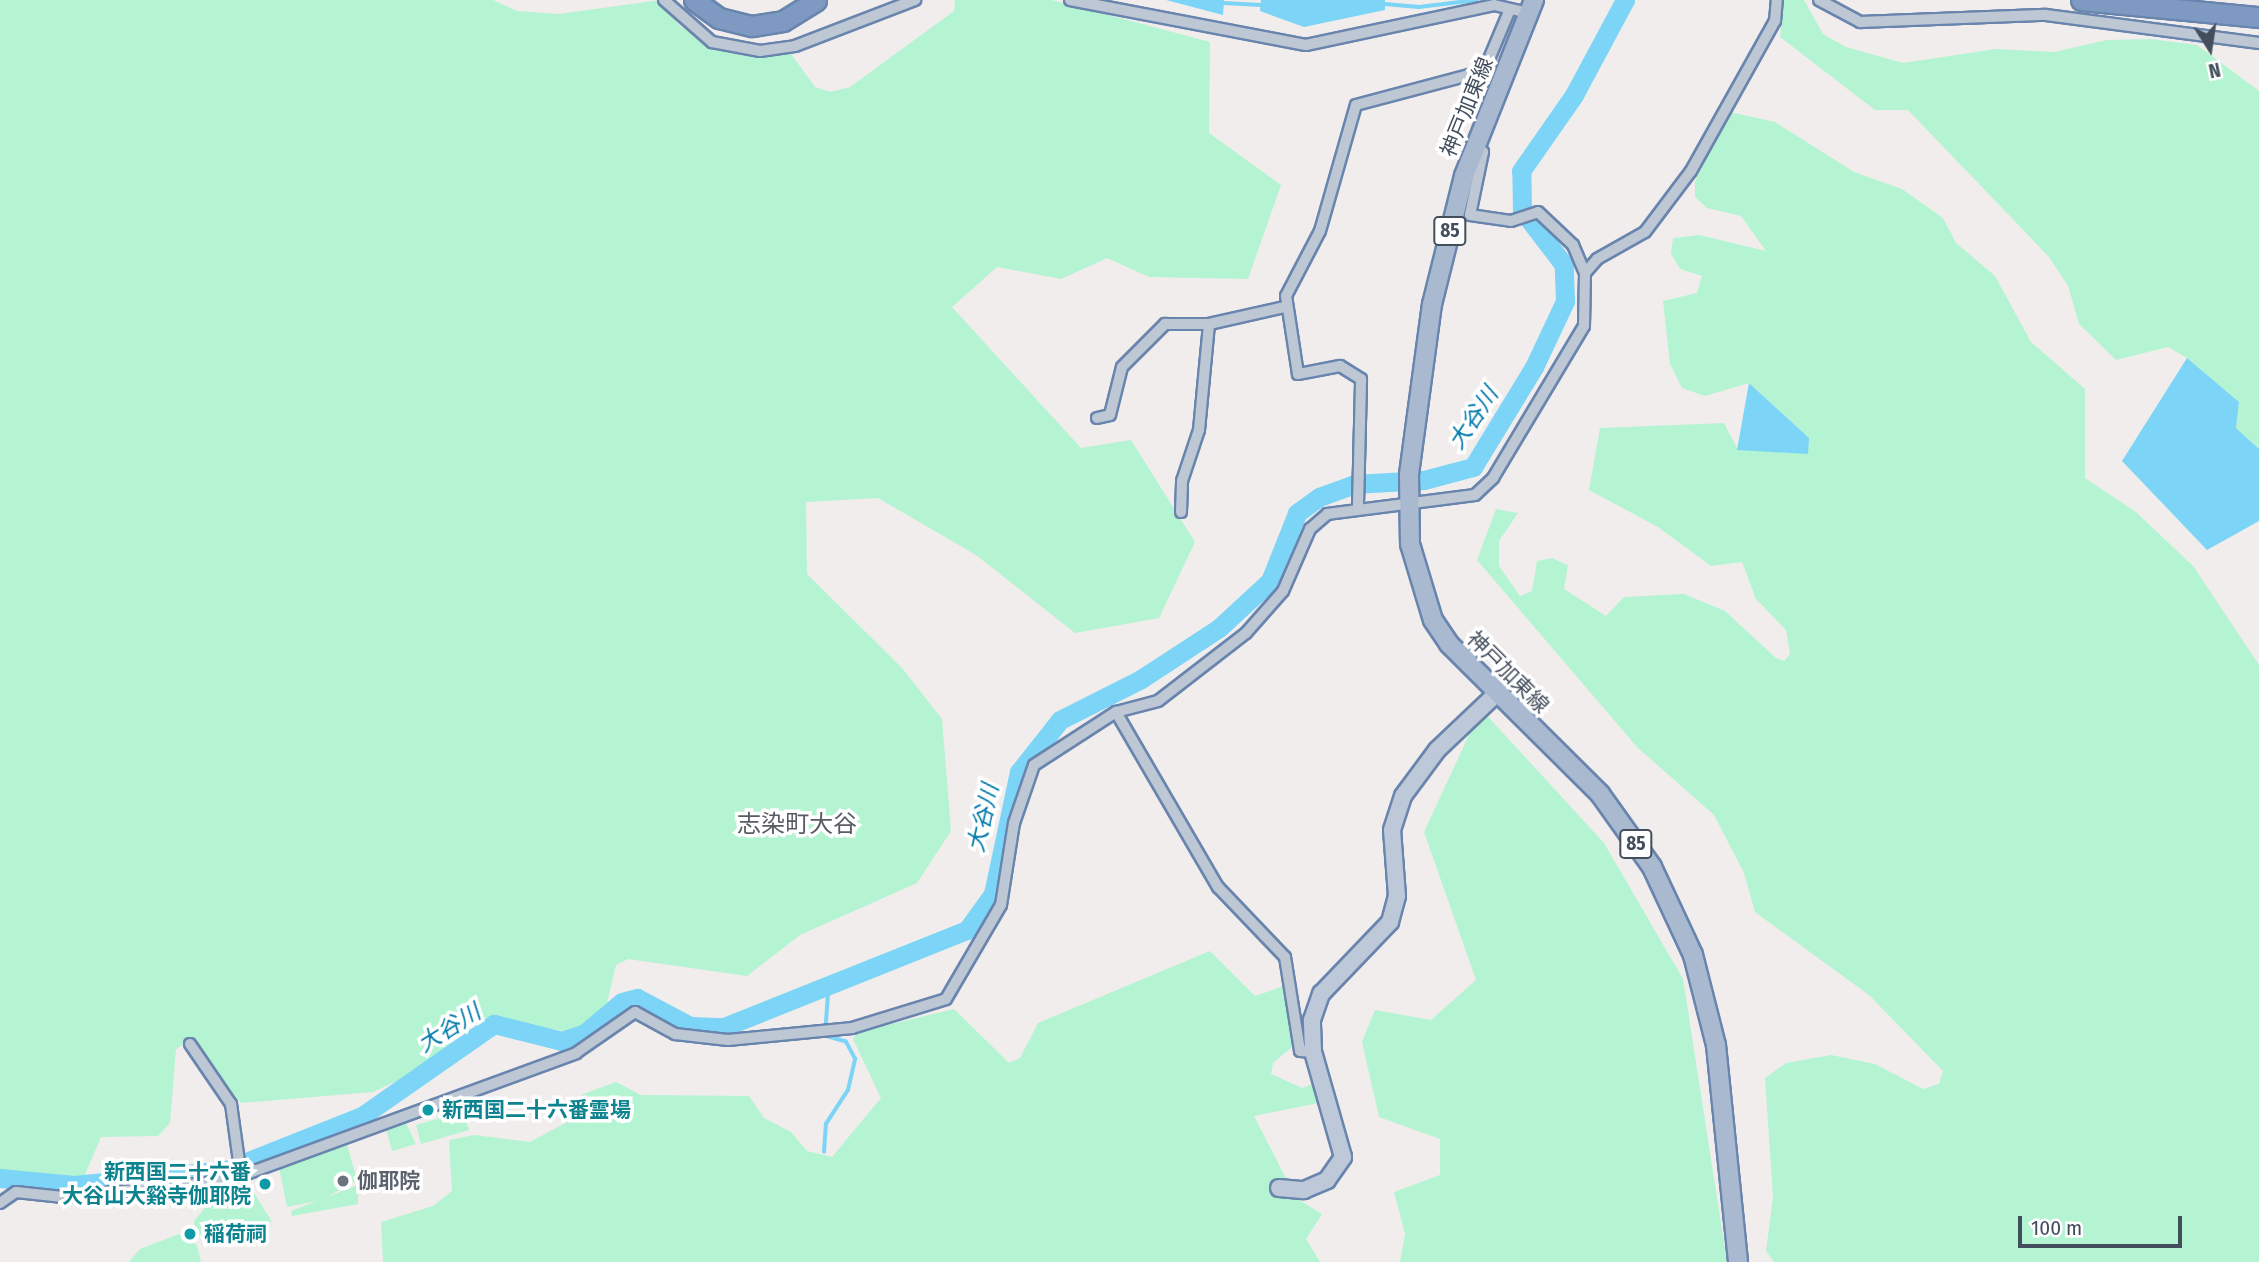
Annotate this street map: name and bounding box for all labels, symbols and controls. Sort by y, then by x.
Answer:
north arrow [2175,14,2245,84]
street label: 神戸加東線 [1436,54,1498,160]
text: N [2207,58,2222,82]
road number: 85 [1432,216,1468,246]
water label: 大谷川 [1442,382,1504,454]
street label: 神戸加東線 [1462,626,1554,718]
water label: 大谷川 [962,781,1004,855]
district label: 志染町大谷 [737,811,857,839]
road number: 85 [1618,828,1654,860]
water label: 大谷川 [412,998,486,1058]
place label: 新西国二十六番霊場 [442,1097,631,1123]
marker: 新西国二十六番霊場 [420,1102,436,1118]
place label: 新西国二十六番 大谷山大谿寺伽耶院 [62,1159,251,1209]
place label: 伽耶院 [357,1168,420,1194]
marker: 伽耶院 [335,1173,351,1189]
marker: 新西国二十六番 大谷山大谿寺伽耶院 [257,1176,273,1192]
scale bar [2021,1202,2186,1246]
text: 100 m [2031,1215,2082,1241]
place label: 稲荷祠 [204,1221,267,1247]
marker: 稲荷祠 [182,1226,198,1242]

